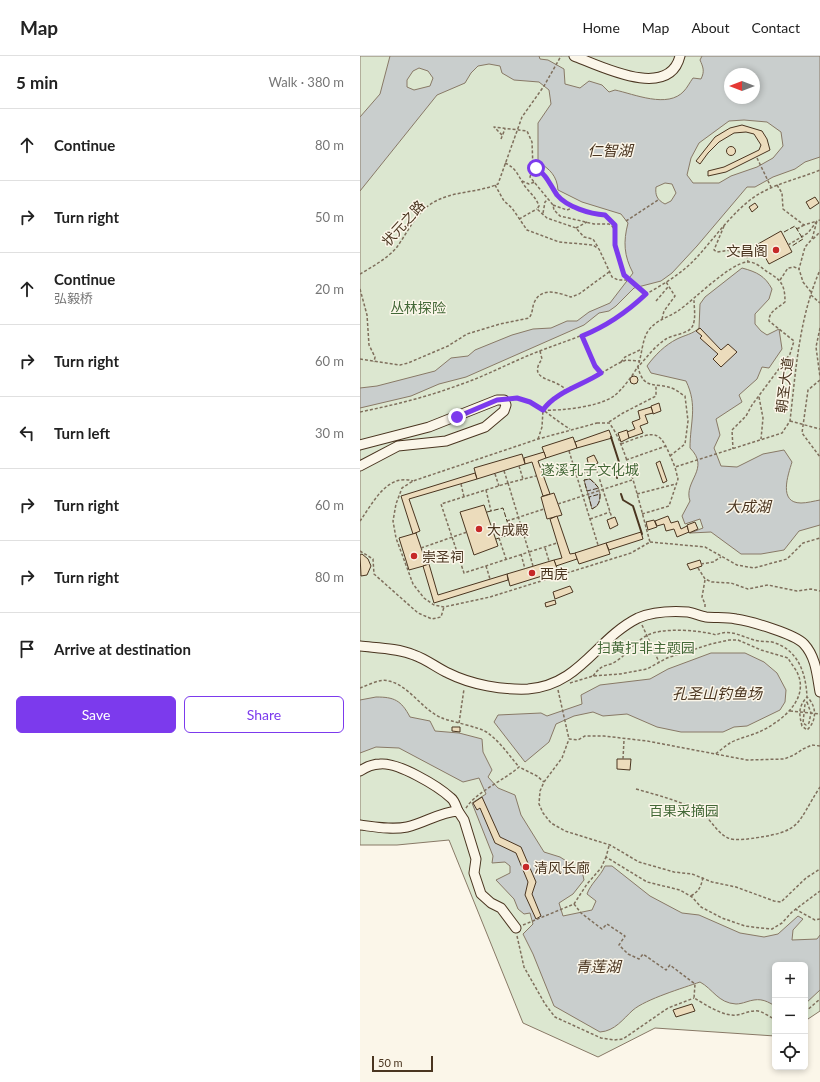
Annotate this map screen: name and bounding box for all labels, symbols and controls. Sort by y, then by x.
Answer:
text: Map [20,16,58,39]
text: Home [582,19,620,36]
text: Map [642,19,669,36]
text: About [691,19,729,36]
text: Contact [751,19,800,36]
north arrow [724,68,760,104]
text: 5 min [16,72,58,93]
text: Walk · 380 m [268,74,344,90]
icon: ahead [16,134,38,156]
text: Continue [54,136,115,154]
text: 80 m [315,137,344,153]
water label: 仁智湖 [587,141,634,159]
route start [527,159,545,177]
street label: 状元之路 [378,197,428,249]
icon: right [16,206,38,228]
text: Turn right [54,208,119,226]
text: 50 m [315,209,344,225]
place label: 文昌阁 [726,242,768,259]
marker: 文昌阁 [771,245,781,255]
text: Continue [54,270,115,288]
icon: ahead [16,278,38,300]
text: 20 m [315,281,344,297]
text: 弘毅桥 [54,290,93,306]
park label: 丛林探险 [390,299,446,316]
icon: right [16,350,38,372]
text: Turn right [54,352,119,370]
text: 60 m [315,353,344,369]
street label: 朝圣大道 [772,356,796,414]
route end [448,408,466,426]
icon: left [16,422,38,444]
text: Turn left [54,424,110,442]
text: 30 m [315,425,344,441]
park label: 遂溪孔子文化城 [541,461,639,478]
icon: right [16,494,38,516]
text: Turn right [54,496,119,514]
text: 60 m [315,497,344,513]
water label: 大成湖 [725,497,772,515]
place label: 大成殿 [487,521,529,538]
marker: 大成殿 [474,524,484,534]
place label: 崇圣祠 [422,548,464,565]
marker: 崇圣祠 [409,551,419,561]
place label: 西庑 [540,565,568,582]
icon: right [16,566,38,588]
text: Turn right [54,568,119,586]
marker: 西庑 [527,568,537,578]
text: 80 m [315,569,344,585]
icon: arrive [16,638,38,660]
park label: 扫黄打非主题园 [597,639,695,656]
text: Arrive at destination [54,640,191,658]
water label: 孔圣山钓鱼场 [672,684,764,702]
button: Save [16,696,176,733]
button: Share [184,696,344,733]
park label: 百果采摘园 [649,802,719,819]
place label: 清风长廊 [534,859,590,876]
marker: 清风长廊 [521,862,531,872]
water label: 青莲湖 [575,957,622,975]
map controls [772,962,808,1070]
button: + [772,962,808,998]
button: − [772,998,808,1034]
button: locate [772,1034,808,1070]
scale bar [372,1054,433,1073]
text: 50 m [378,1056,403,1069]

